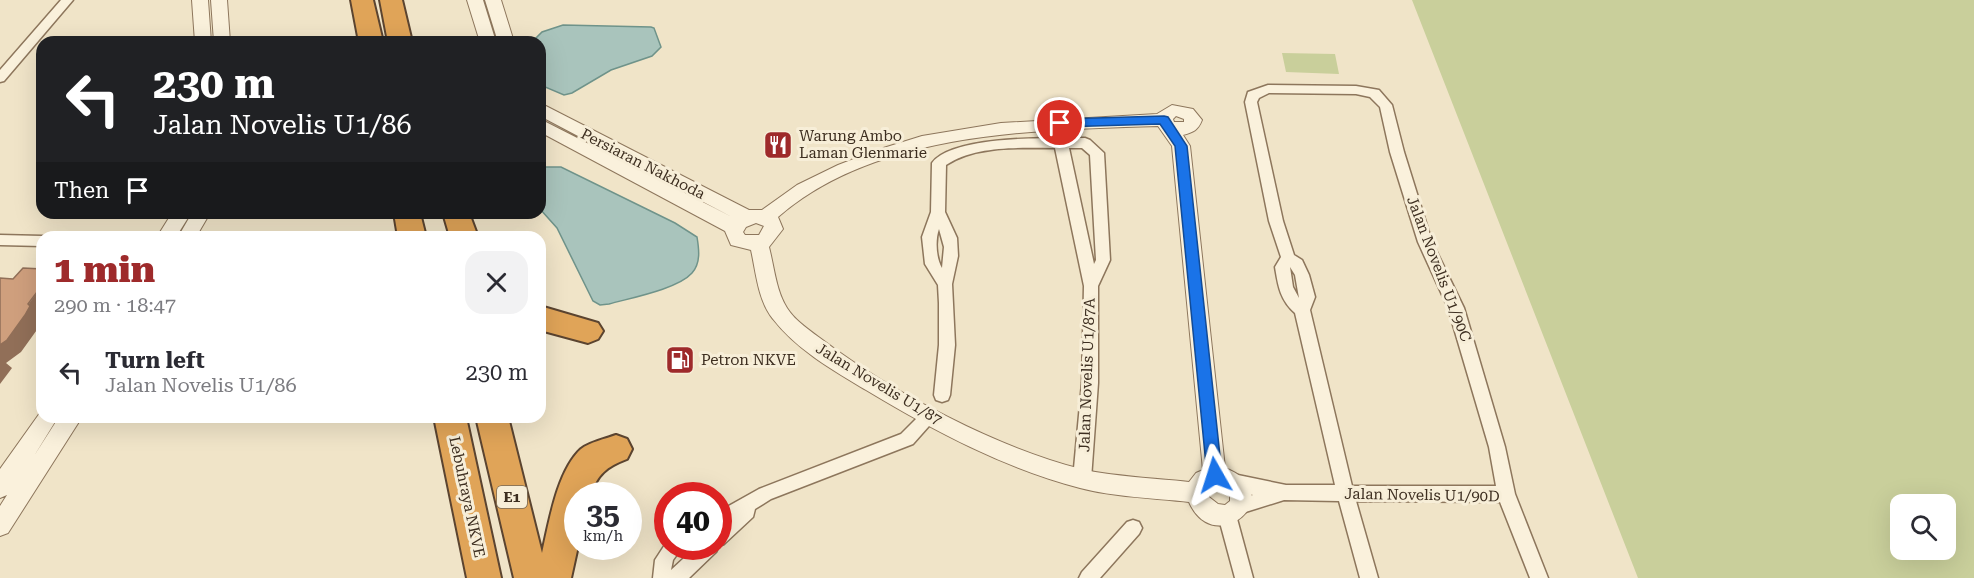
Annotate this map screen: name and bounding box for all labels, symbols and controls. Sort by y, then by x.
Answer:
text: 230 m [153,59,275,108]
icon: left [54,60,132,138]
pin [1034,97,1085,148]
icon: arrive [1043,106,1076,139]
text: Jalan Novelis U1/86 [153,109,412,141]
street label: Persiaran Nakhoda [578,125,708,203]
place label: Warung Ambo Laman Glenmarie [799,127,927,162]
restaurant icon: Warung Ambo Laman Glenmarie [762,129,794,161]
icon: arrive [121,174,154,207]
text: Then [54,178,109,203]
street label: Jalan Novelis U1/90C [1403,194,1475,345]
text: 1 min [54,249,155,291]
button: close [465,251,528,314]
text: 290 m · 18:47 [54,293,176,317]
street label: Jalan Novelis U1/87A [1075,297,1099,452]
street label: Jalan Novelis U1/87 [813,339,945,429]
fuel station icon: Petron NKVE [664,344,696,376]
text: Turn left [105,348,205,373]
place label: Petron NKVE [701,351,796,369]
icon: left [54,356,87,389]
text: 230 m [465,360,528,385]
text: Jalan Novelis U1/86 [105,373,297,397]
street label: Lebuhraya NKVE [445,435,489,559]
position arrow [1183,443,1247,507]
speed limit sign: 40 [654,482,732,560]
street label: Jalan Novelis U1/90D [1344,485,1500,505]
road number: E1 [497,486,527,508]
map controls [1890,494,1956,560]
button: search [1890,494,1956,560]
text: 35 [586,496,620,531]
text: km/h [583,527,623,545]

